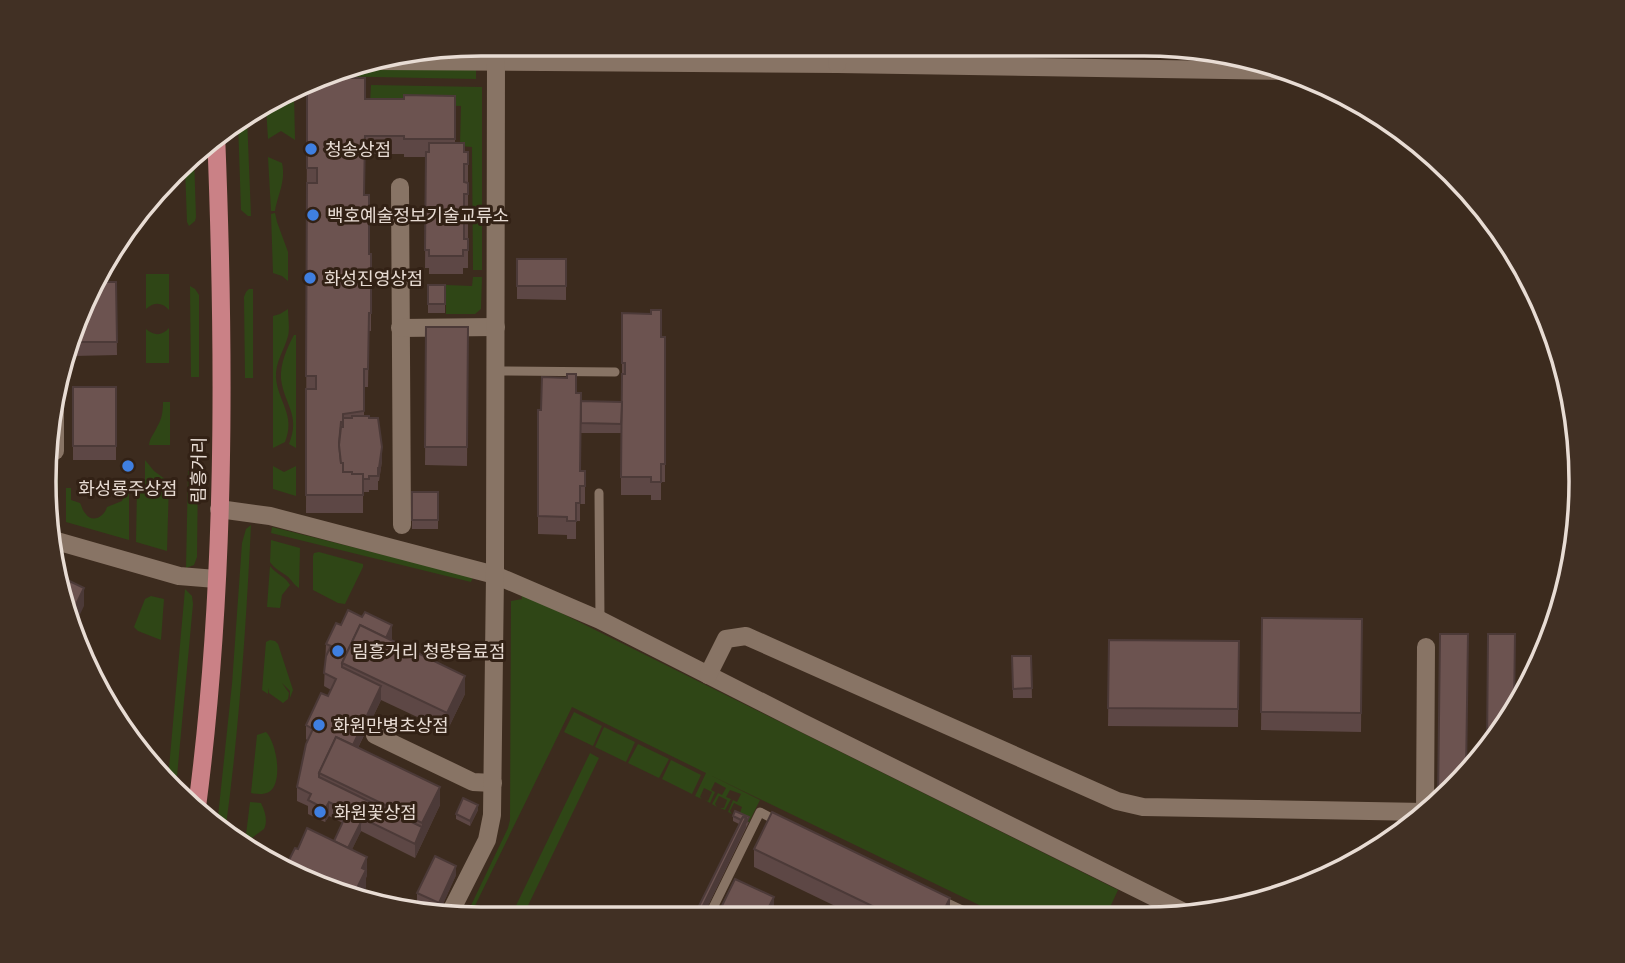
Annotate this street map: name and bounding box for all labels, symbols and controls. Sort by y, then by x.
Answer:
place label: 청송상점 [325,138,391,160]
marker: 청송상점 [303,141,319,157]
place label: 백호예술정보기술교류소 [327,204,509,226]
marker: 백호예술정보기술교류소 [305,207,321,223]
place label: 화성진영상점 [324,267,423,289]
marker: 화성진영상점 [302,270,318,286]
street label: 림흥거리 [186,437,210,503]
marker: 화성룡주상점 [120,458,136,474]
place label: 화성룡주상점 [78,477,178,499]
place label: 림흥거리 청량음료점 [352,640,506,662]
marker: 림흥거리 청량음료점 [330,643,346,659]
place label: 화원만병초상점 [333,714,449,736]
marker: 화원만병초상점 [311,717,327,733]
place label: 화원꽃상점 [334,801,417,823]
marker: 화원꽃상점 [312,804,328,820]

